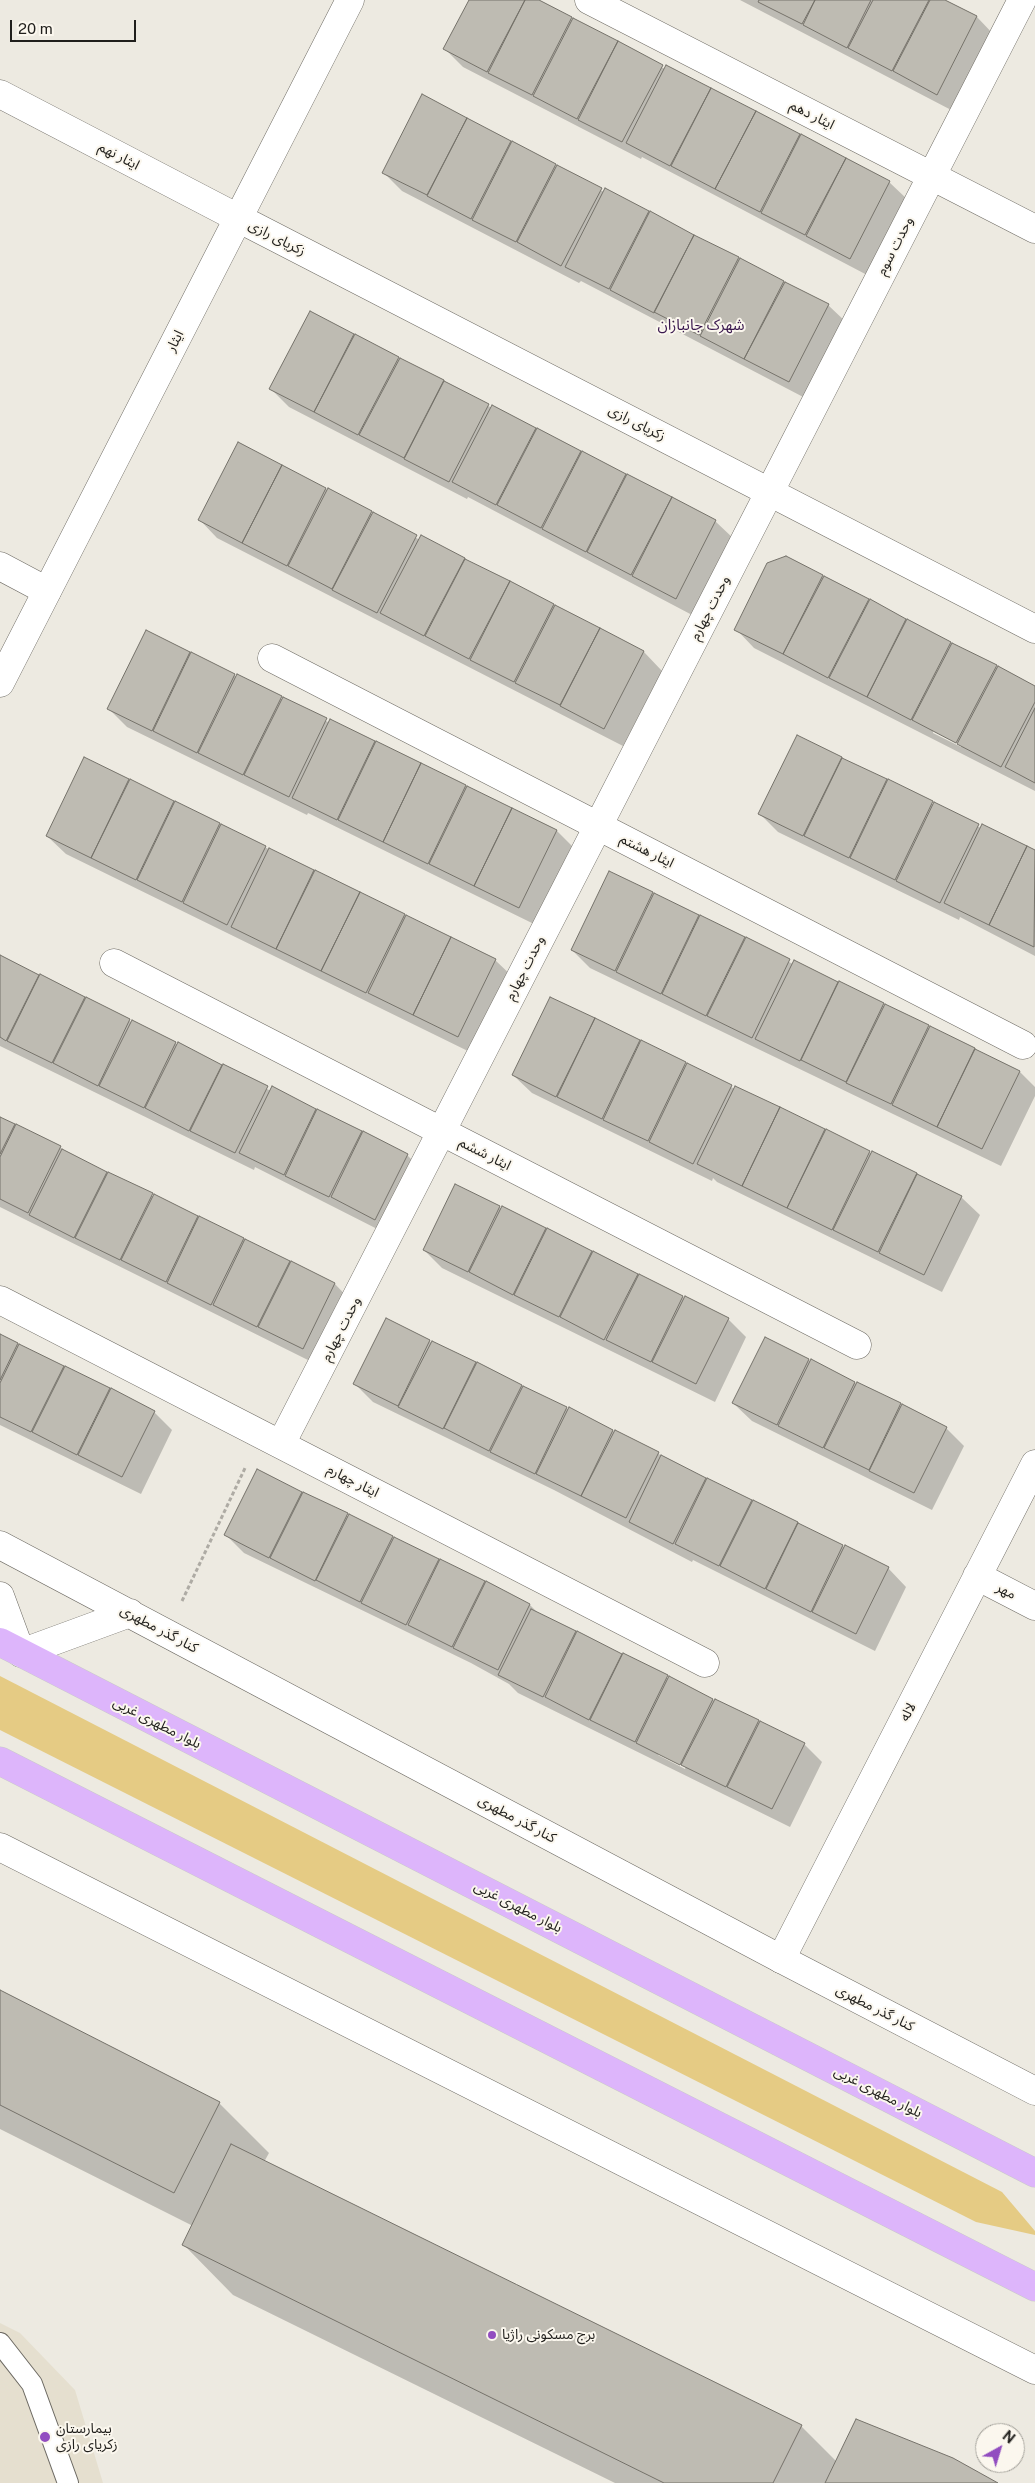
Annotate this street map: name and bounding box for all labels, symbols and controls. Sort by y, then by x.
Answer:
scale bar [12,10,139,42]
text: 20 m [18,20,53,37]
street label: ایثار دهم [787,97,837,133]
street label: ایثار نهم [96,138,142,174]
street label: وحدت سوم [873,214,917,278]
street label: زکریای رازی [246,217,308,259]
district label: شهرک جانبازان [657,316,745,334]
street label: ایثار [163,327,187,355]
street label: زکریای رازی [606,402,668,444]
street label: وحدت چهارم [687,573,733,643]
street label: ایثار هشتم [617,830,677,872]
street label: وحدت چهارم [502,933,548,1003]
street label: ایثار ششم [456,1134,514,1174]
street label: وحدت چهارم [318,1294,364,1364]
street label: ایثار چهارم [324,1461,382,1501]
street label: مهر [993,1579,1019,1603]
street label: کنار گذر مطهری [117,1602,201,1656]
street label: بلوار مطهری غربی [110,1694,204,1752]
street label: لاله [896,1700,920,1724]
street label: کنار گذر مطهری [475,1792,559,1846]
street label: بلوار مطهری غربی [471,1878,565,1936]
street label: کنار گذر مطهری [833,1981,917,2035]
street label: بلوار مطهری غربی [831,2063,925,2121]
place label: برج مسکونی راژیا [502,2327,595,2343]
marker: برج مسکونی راژیا [486,2329,498,2341]
place label: بیمارستان زکریای رازی [56,2421,118,2454]
north arrow [975,2423,1025,2473]
text: N [1000,2427,1018,2447]
marker: بیمارستان زکریای رازی [38,2430,52,2444]

